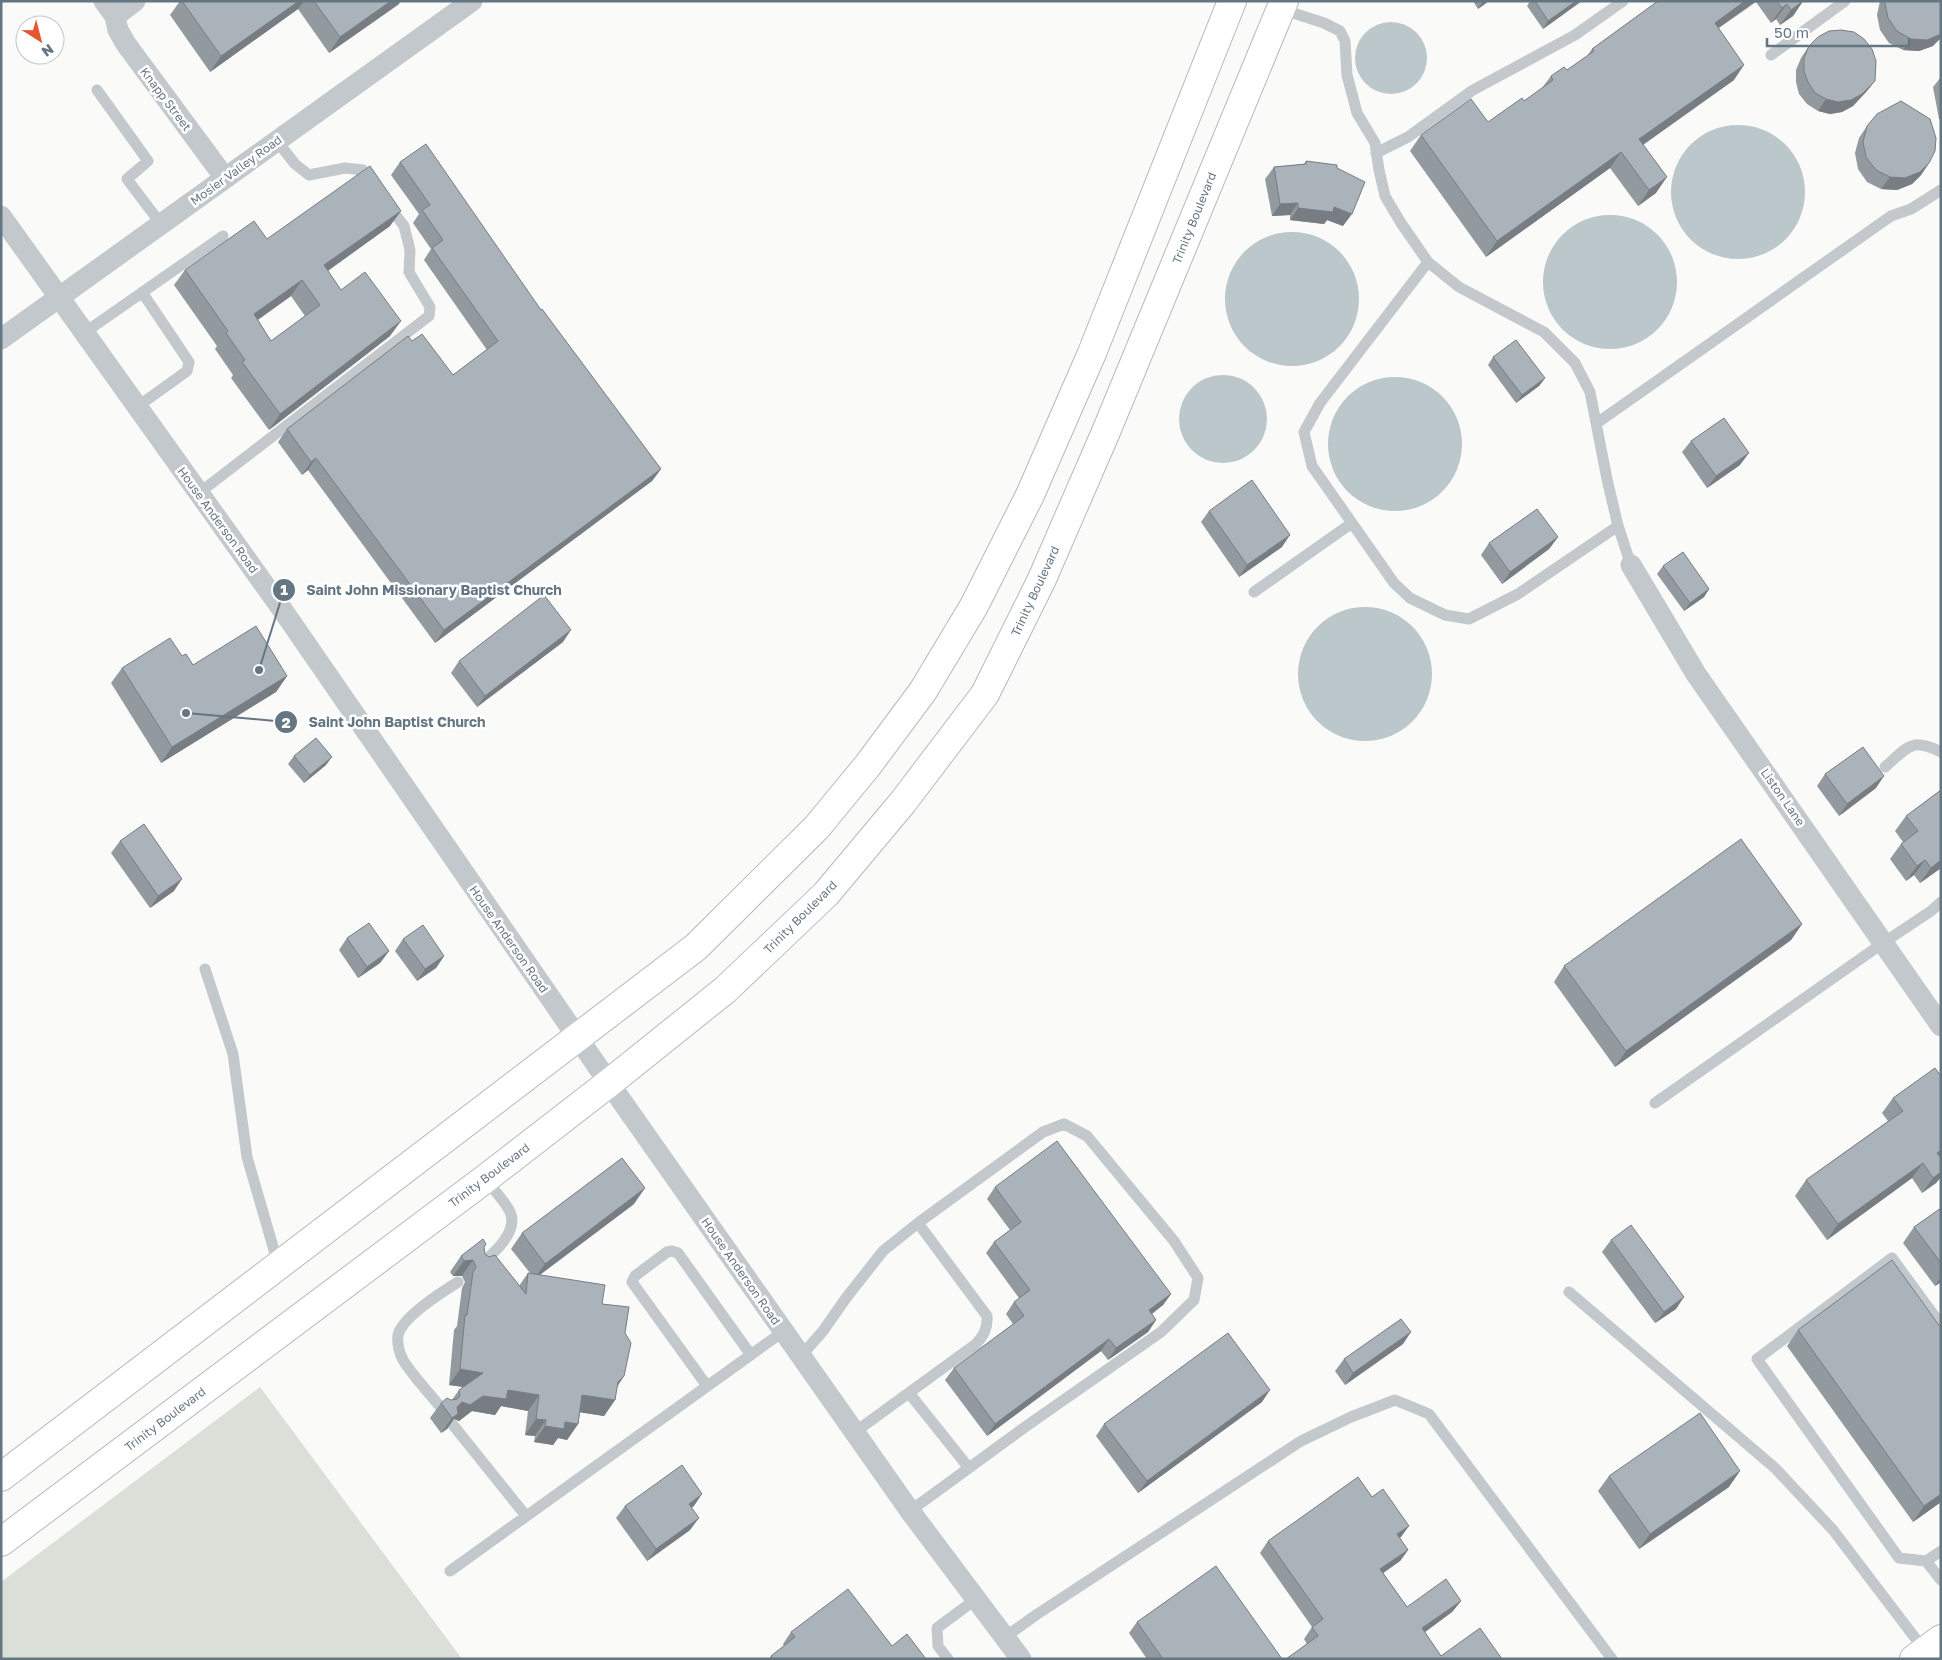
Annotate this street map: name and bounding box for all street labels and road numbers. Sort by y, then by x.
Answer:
street label: Knapp Street [137,64,195,134]
street label: Mosier Valley Road [187,132,285,208]
street label: Trinity Boulevard [1169,170,1219,266]
street label: House Anderson Road [174,464,262,576]
street label: Trinity Boulevard [1008,544,1062,638]
street label: Liston Lane [1758,765,1808,829]
street label: Trinity Boulevard [760,877,840,957]
street label: House Anderson Road [466,882,552,996]
street label: Trinity Boulevard [445,1140,533,1210]
street label: House Anderson Road [698,1214,784,1328]
street label: Trinity Boulevard [121,1384,209,1454]

